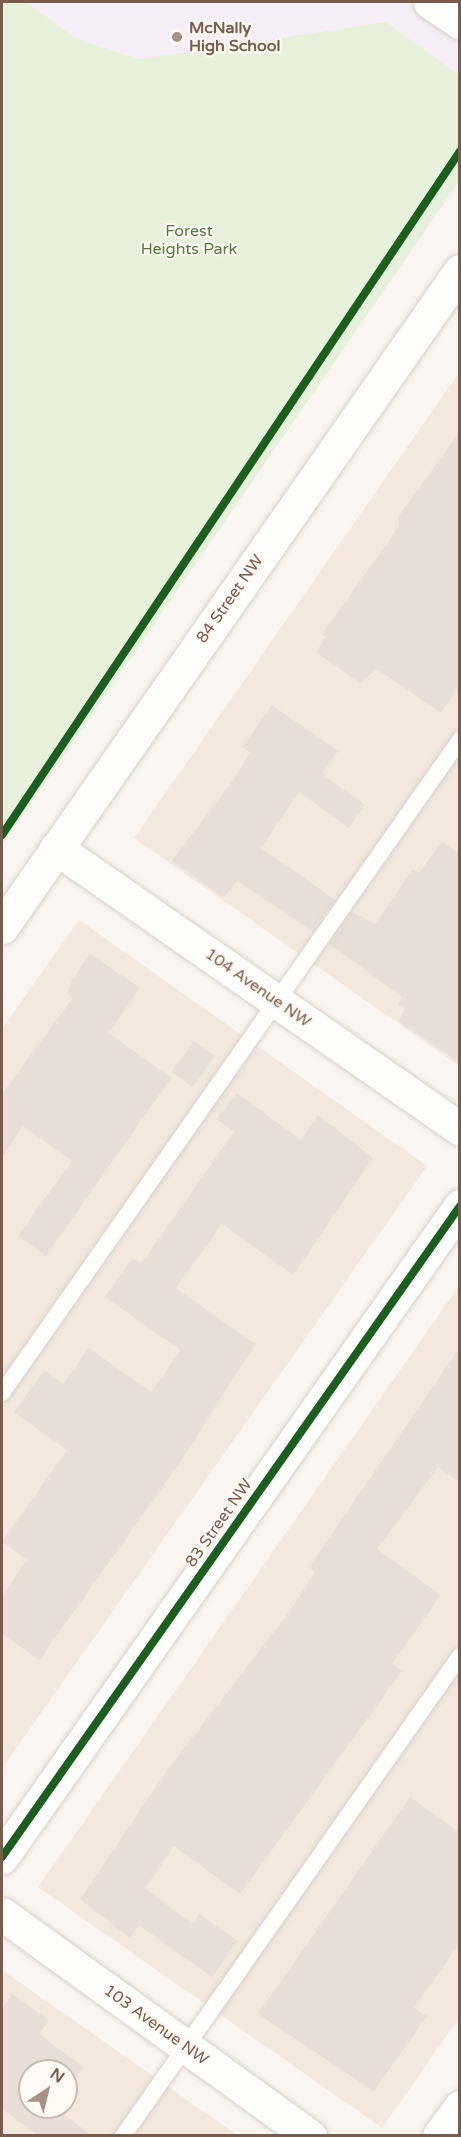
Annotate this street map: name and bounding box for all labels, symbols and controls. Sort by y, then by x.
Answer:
place label: McNally High School [189,18,280,56]
marker: McNally High School [170,30,184,44]
park label: Forest Heights Park [141,221,237,259]
street label: 84 Street NW [193,551,267,647]
street label: 104 Avenue NW [201,944,315,1032]
street label: 83 Street NW [182,1475,256,1571]
street label: 103 Avenue NW [100,1981,212,2069]
north arrow [18,2059,78,2119]
text: N [46,2064,68,2088]

